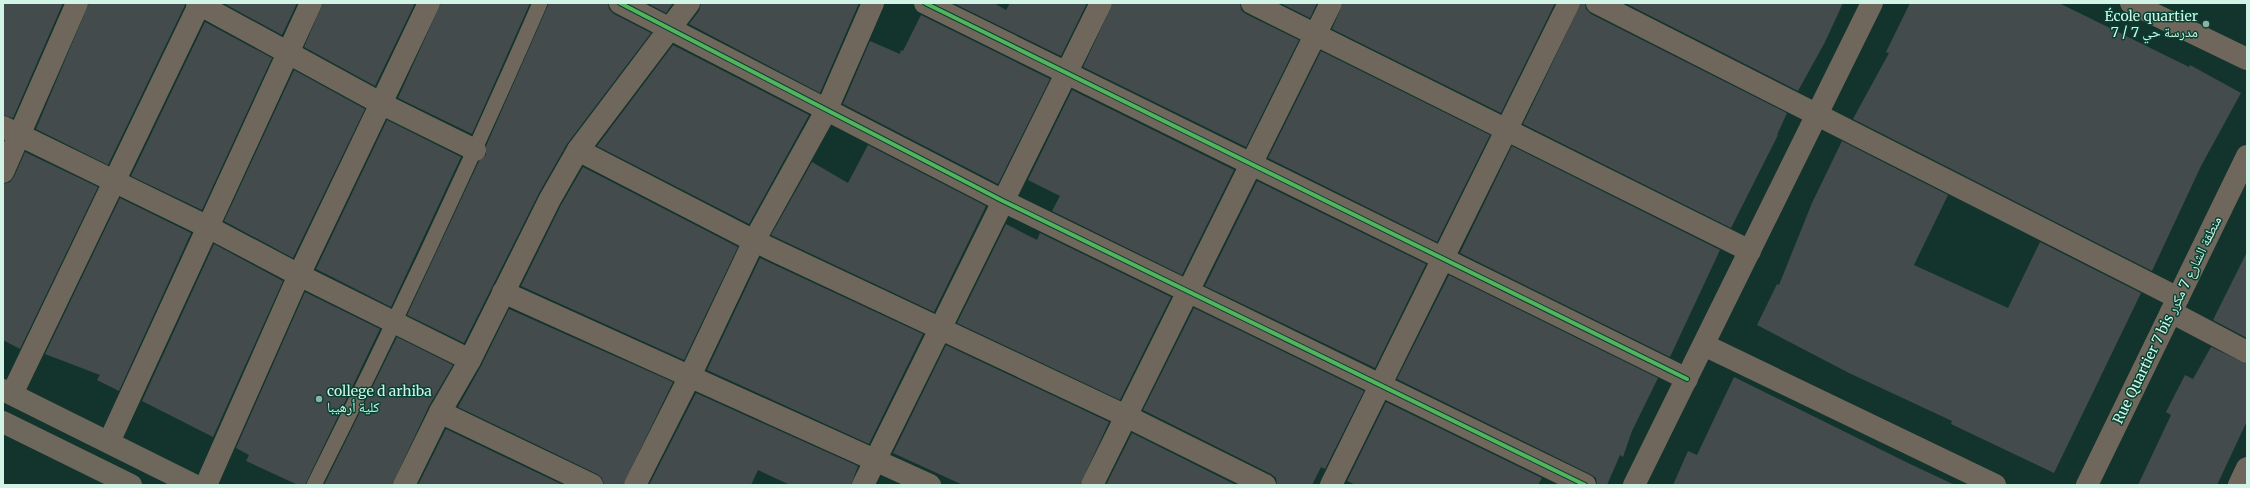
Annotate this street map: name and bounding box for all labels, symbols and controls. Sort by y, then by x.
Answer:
place label: École quartier 7 / مدرسة حي 7 [2105,7,2198,44]
marker: École quartier 7 / مدرسة حي 7 [2201,19,2211,29]
street label: Rue Quartier 7 bis منطقة الشارع 7 مكرر [2109,213,2226,427]
place label: college d arhiba كلية أرهيبا [327,382,432,416]
marker: college d arhiba كلية أرهيبا [314,394,324,404]

